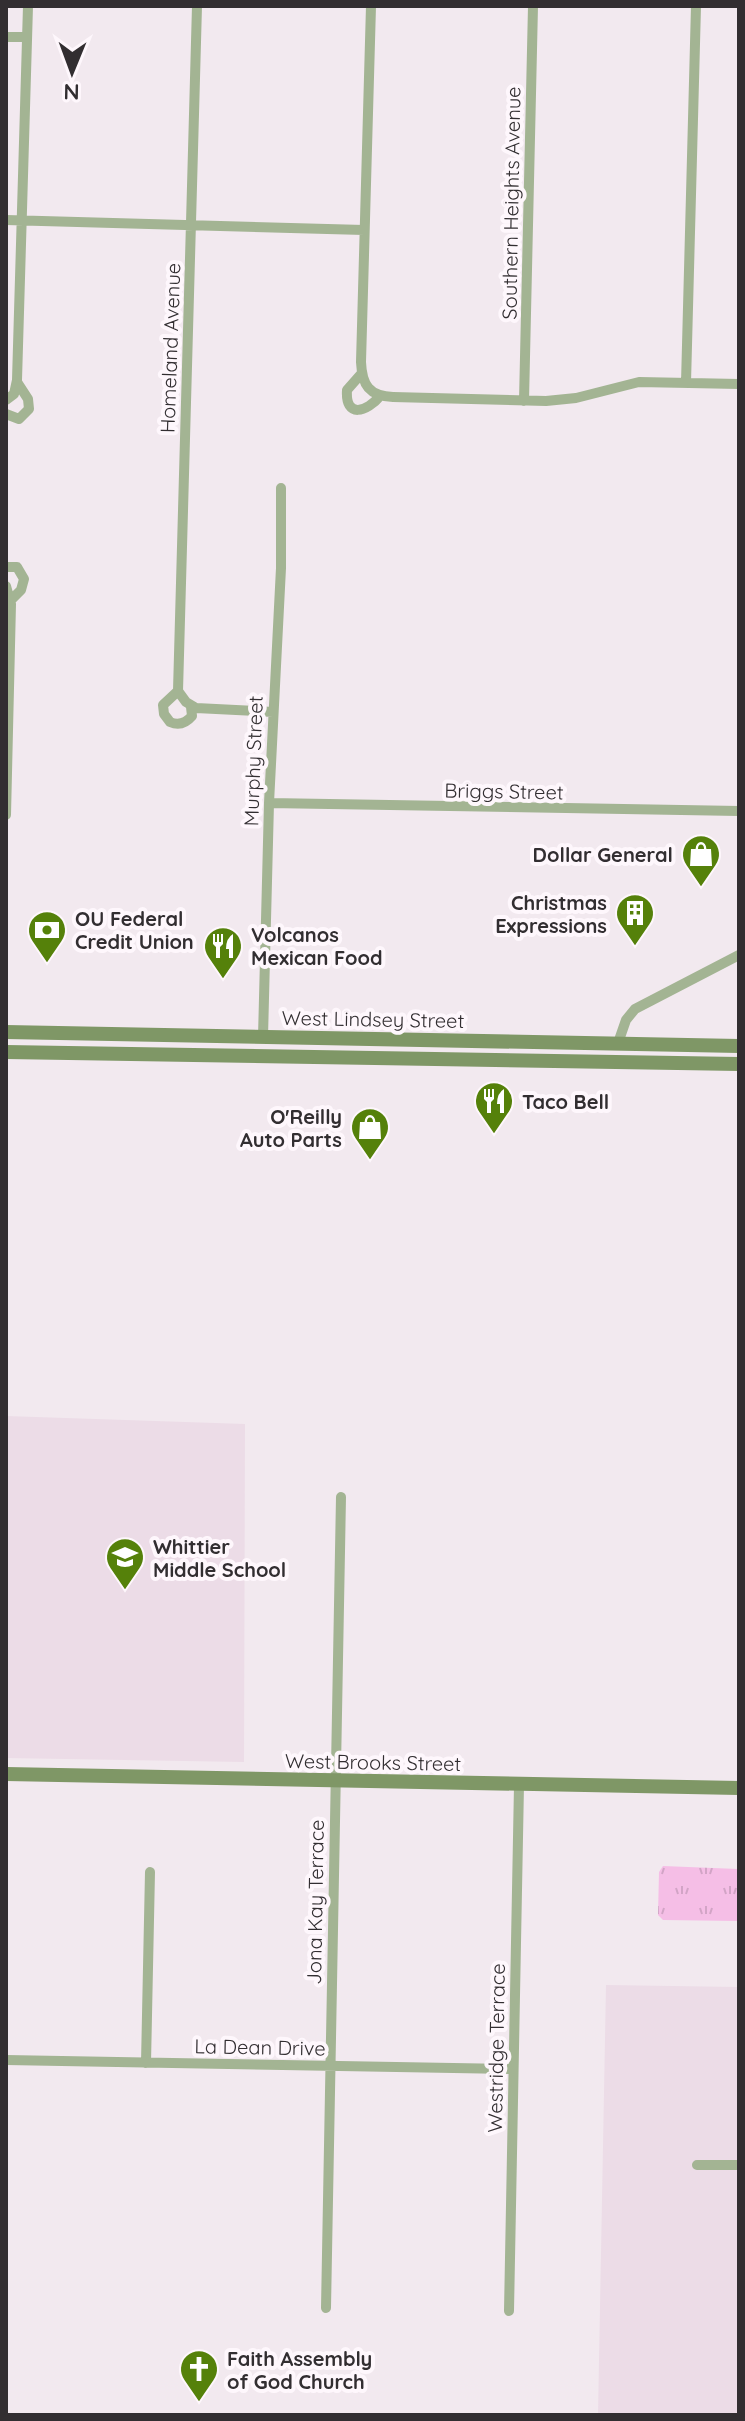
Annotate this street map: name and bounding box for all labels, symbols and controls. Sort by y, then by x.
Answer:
north arrow [32,32,112,112]
text: N [63,78,80,106]
street label: Southern Heights Avenue [496,86,526,320]
street label: Homeland Avenue [155,262,185,434]
street label: Murphy Street [238,695,268,827]
street label: Briggs Street [444,777,564,805]
shop icon: Dollar General [680,833,722,888]
place label: Dollar General [533,842,673,867]
place label: Christmas Expressions [495,890,607,938]
building icon: Christmas Expressions [614,892,656,947]
place label: OU Federal Credit Union [75,906,194,954]
bank icon: OU Federal Credit Union [26,909,68,964]
place label: Volcanos Mexican Food [251,922,383,970]
restaurant icon: Volcanos Mexican Food [202,925,244,980]
street label: West Lindsey Street [281,1005,465,1033]
restaurant icon: Taco Bell [473,1080,515,1135]
place label: Taco Bell [522,1089,609,1114]
place label: O'Reilly Auto Parts [240,1104,342,1152]
shop icon: O'Reilly Auto Parts [349,1106,391,1161]
place label: Whittier Middle School [153,1534,286,1582]
school or university icon: Whittier Middle School [104,1536,146,1591]
street label: West Brooks Street [285,1748,462,1776]
street label: Jona Kay Terrace [301,1819,329,1985]
street label: Westridge Terrace [482,1963,510,2133]
street label: La Dean Drive [194,2033,326,2061]
place label: Faith Assembly of God Church [227,2346,372,2394]
church icon: Faith Assembly of God Church [178,2348,220,2403]

